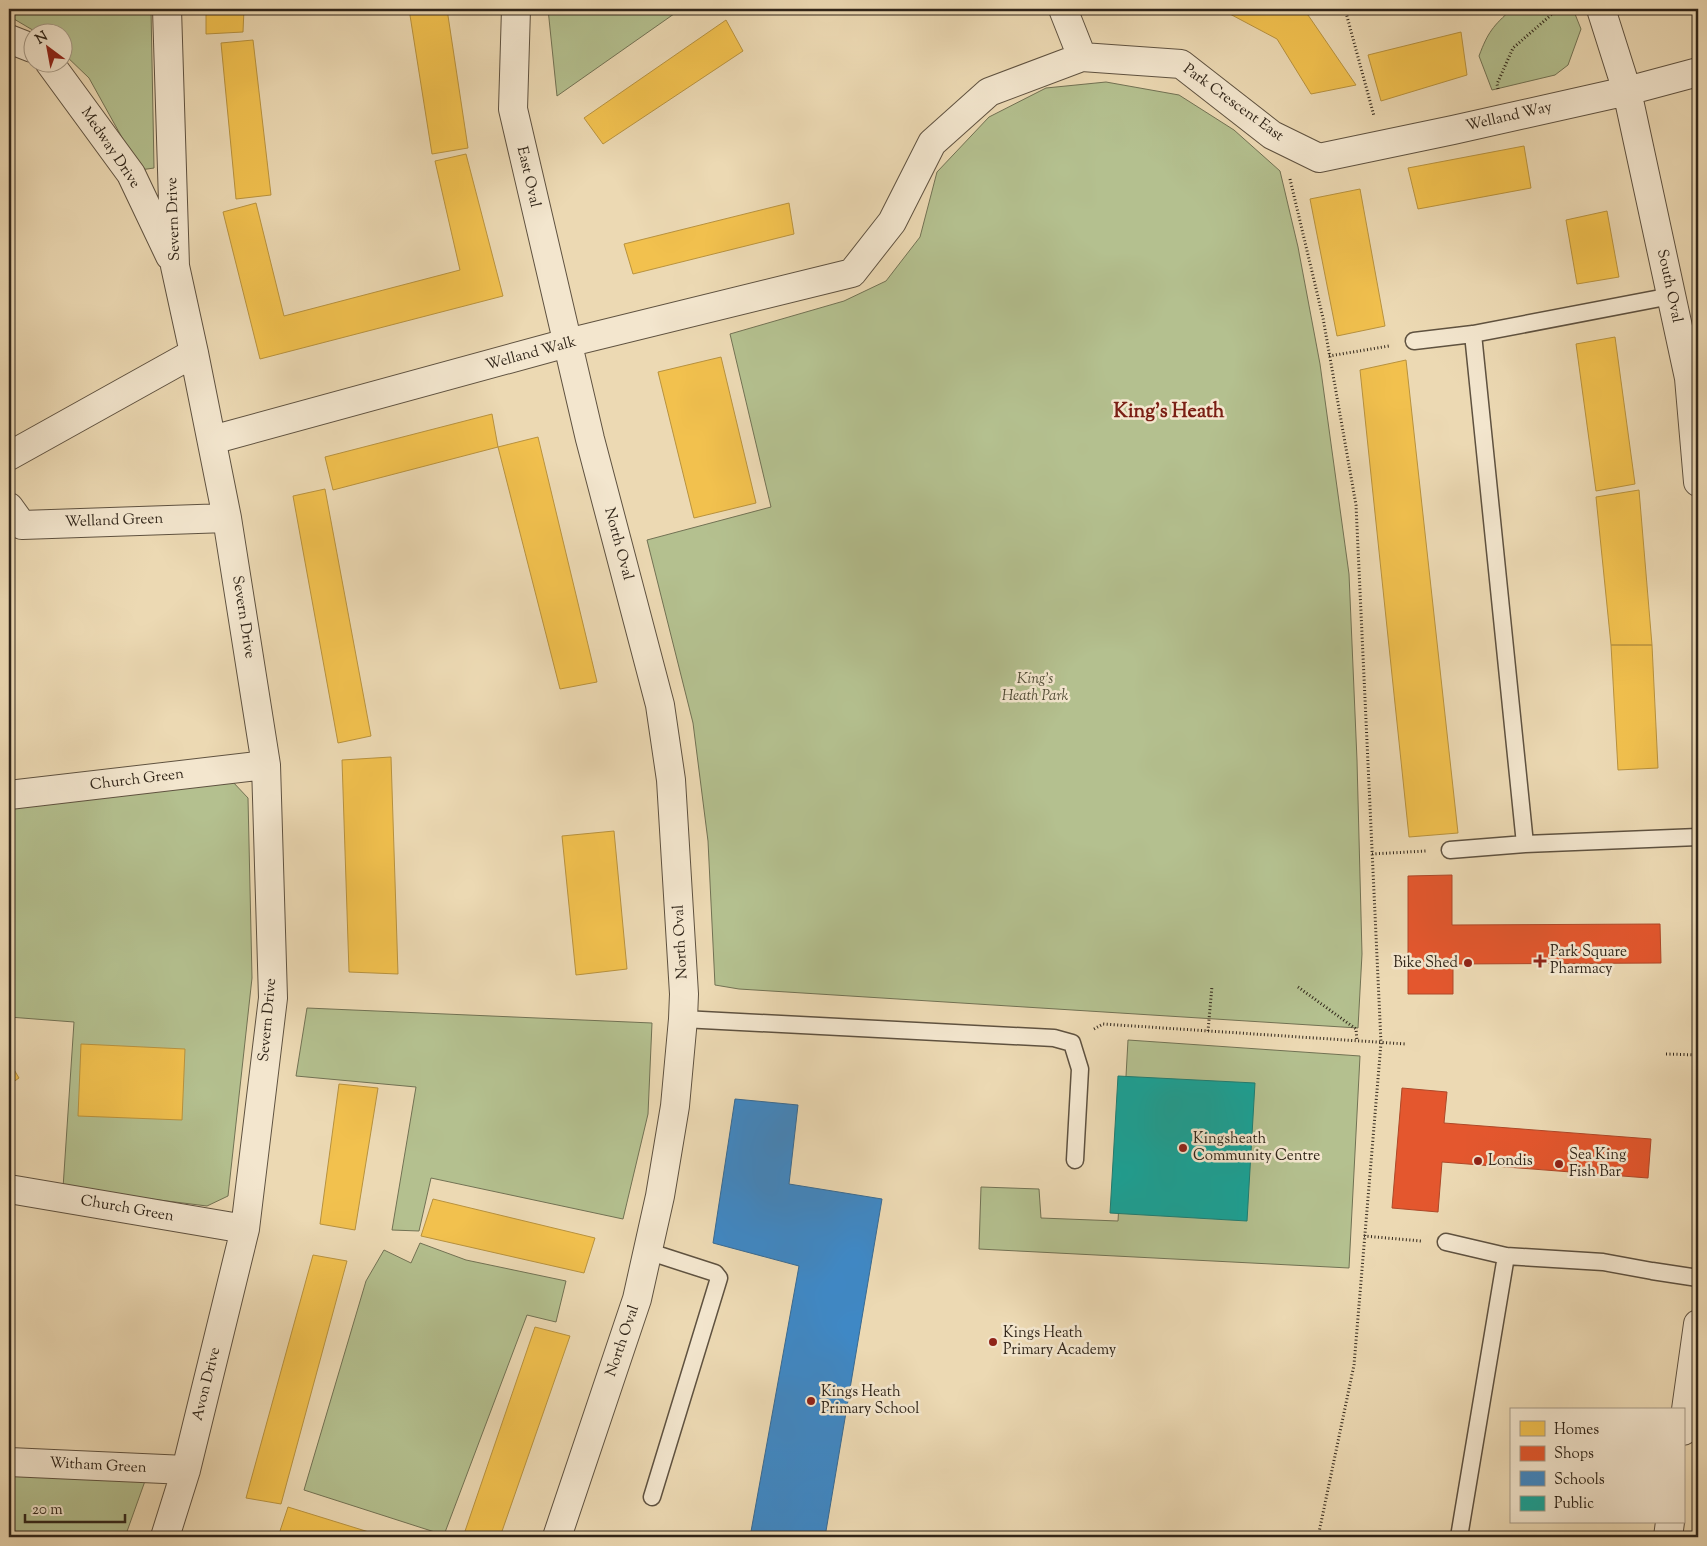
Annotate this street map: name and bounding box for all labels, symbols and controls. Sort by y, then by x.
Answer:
north arrow [22,22,72,72]
text: N [32,27,52,50]
street label: Park Crescent East [1178,59,1288,147]
street label: Welland Way [1464,97,1555,137]
street label: Medway Drive [75,103,145,193]
street label: East Oval [511,144,545,210]
street label: Severn Drive [162,177,186,261]
street label: South Oval [1651,247,1687,325]
street label: Welland Walk [483,332,579,376]
district label: King's Heath [1113,398,1225,427]
street label: North Oval [598,505,638,583]
street label: Welland Green [64,509,164,533]
street label: Severn Drive [226,574,260,660]
park label: King's Heath Park [1002,669,1068,707]
street label: Church Green [89,764,185,796]
street label: North Oval [669,904,693,980]
place label: Park Square Pharmacy [1550,942,1627,980]
place label: Bike Shed [1393,953,1459,974]
marker: Park Square Pharmacy [1534,955,1546,967]
marker: Bike Shed [1462,957,1474,969]
street label: Severn Drive [254,977,282,1063]
place label: Kingsheath Community Centre [1193,1129,1320,1167]
marker: Kingsheath Community Centre [1177,1142,1189,1154]
place label: Sea King Fish Bar [1569,1145,1626,1183]
place label: Londis [1488,1151,1533,1172]
marker: Londis [1472,1155,1484,1167]
marker: Sea King Fish Bar [1553,1158,1565,1170]
street label: Church Green [79,1190,175,1228]
street label: North Oval [601,1302,645,1380]
place label: Kings Heath Primary Academy [1003,1323,1117,1361]
marker: Kings Heath Primary Academy [987,1336,999,1348]
street label: Avon Drive [188,1345,226,1423]
place label: Kings Heath Primary School [821,1382,919,1420]
marker: Kings Heath Primary School [805,1395,817,1407]
legend [1510,1408,1684,1524]
text: Homes [1554,1420,1599,1441]
text: Shops [1554,1444,1594,1465]
street label: Witham Green [49,1453,147,1479]
text: Schools [1554,1470,1605,1491]
scale bar [25,1491,125,1523]
text: Public [1554,1494,1594,1515]
text: 20 m [32,1500,63,1521]

